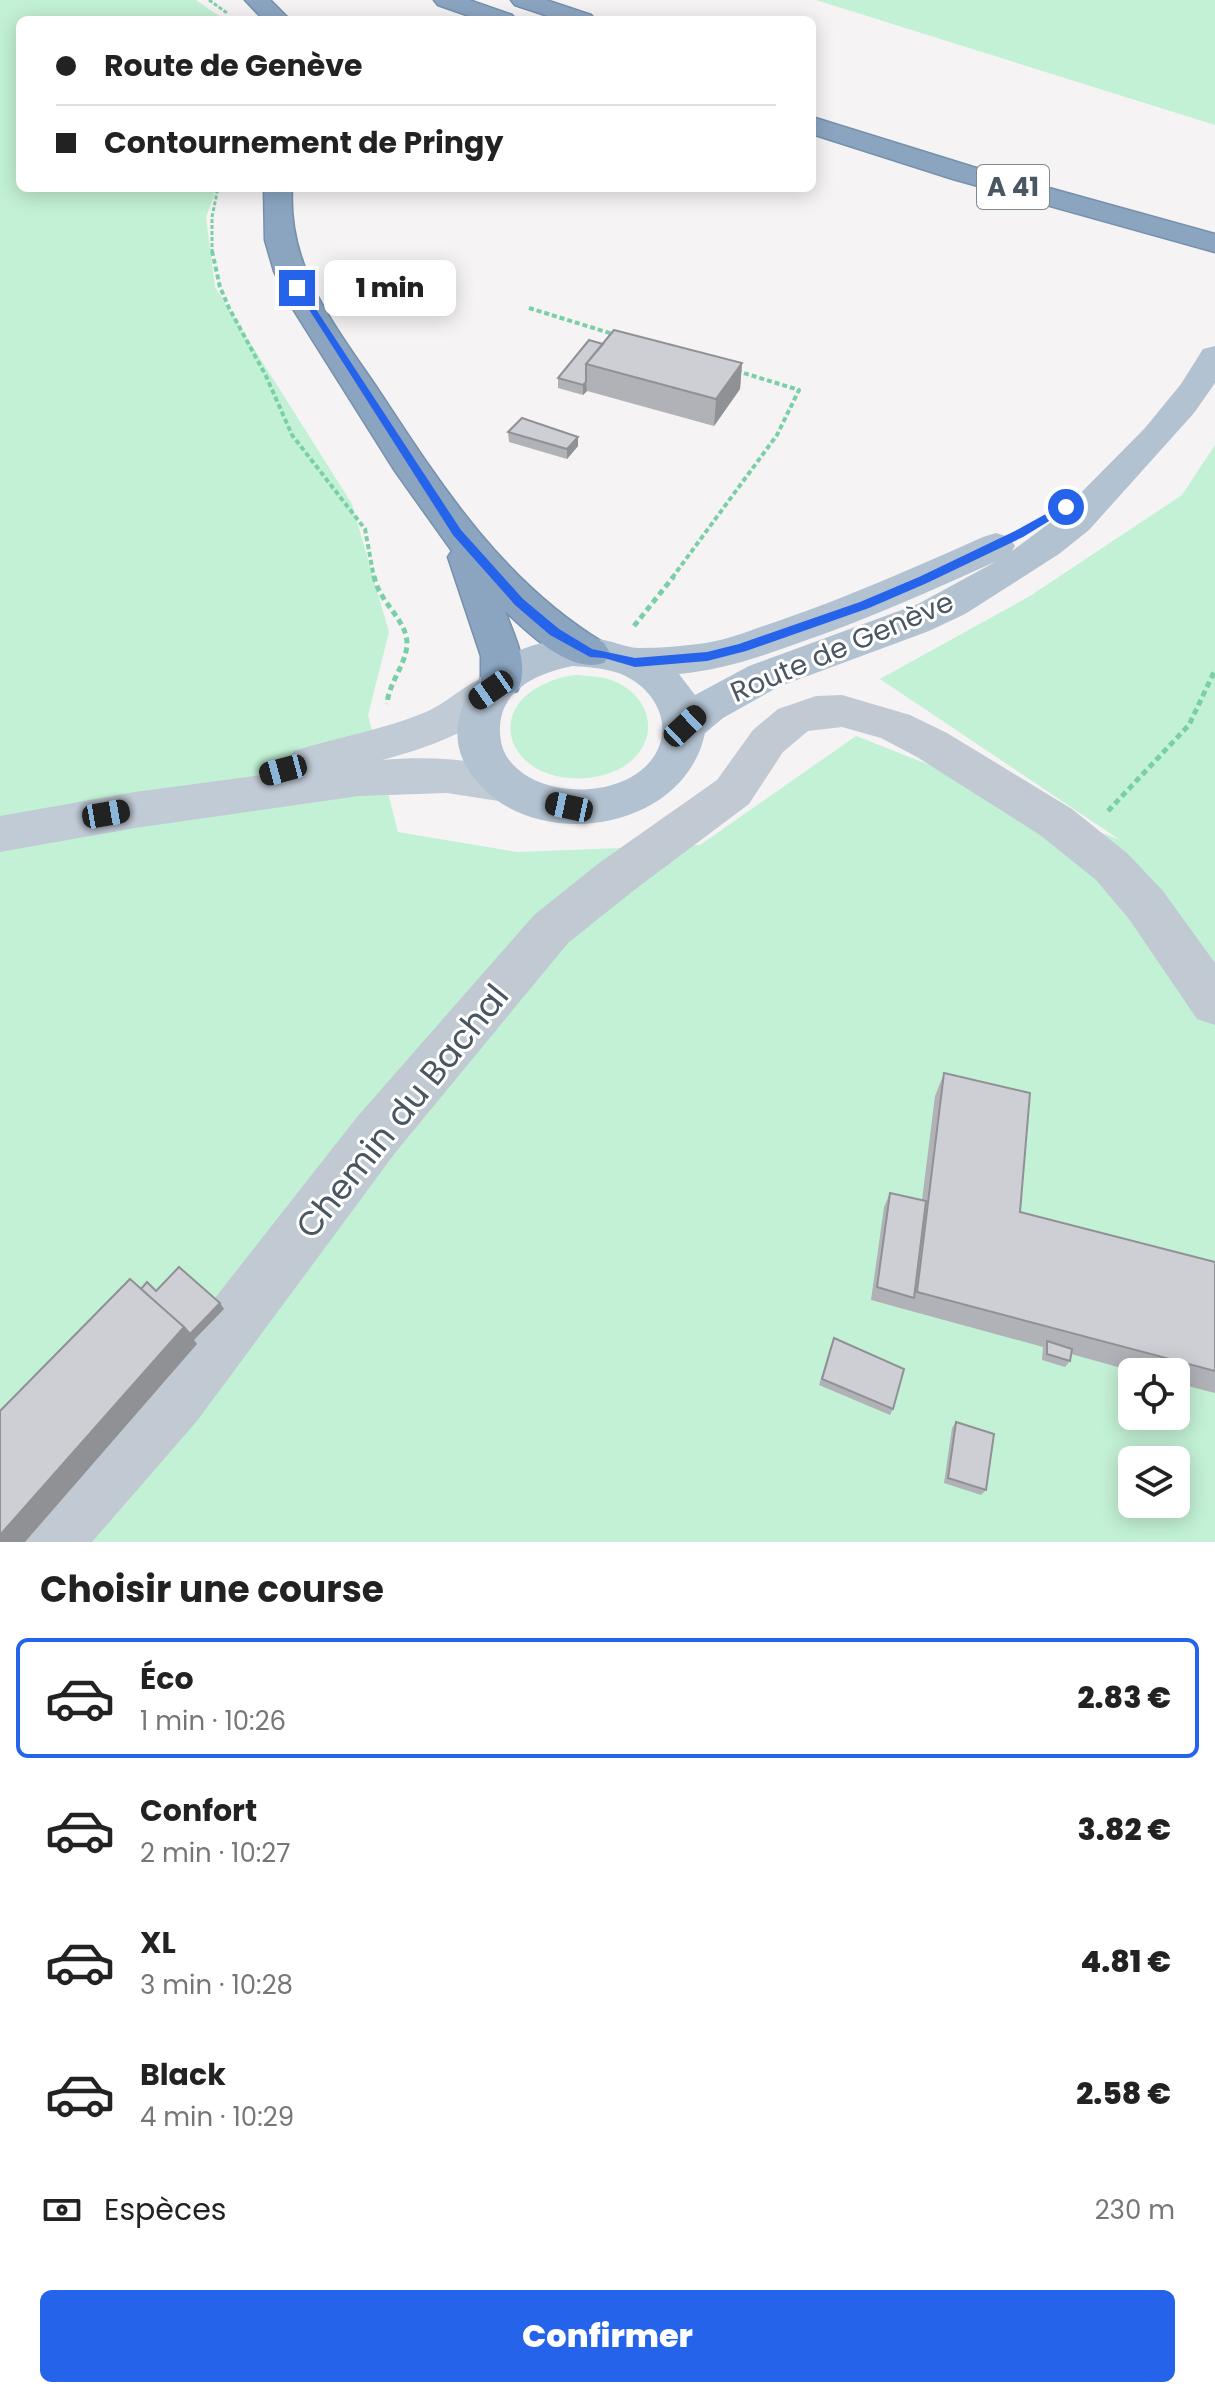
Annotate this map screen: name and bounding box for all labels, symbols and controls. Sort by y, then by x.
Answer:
text: Route de Genève [104,44,362,87]
text: Contournement de Pringy [104,121,503,164]
road number: A 41 [977,165,1049,209]
callout: 1 min [325,260,457,316]
route end [279,270,315,306]
text: 1 min [356,270,424,306]
route start [1048,489,1084,525]
street label: Route de Genève [724,582,960,712]
car [464,666,518,714]
car [659,701,711,751]
car [257,752,309,788]
car [543,790,595,824]
car [80,798,132,830]
street label: Chemin du Bachal [284,974,520,1248]
map controls [1118,1358,1190,1518]
button: locate [1118,1358,1190,1430]
button: layers [1118,1446,1190,1518]
text: Choisir une course [40,1564,384,1615]
text: Éco [140,1657,194,1700]
icon: car [44,1662,116,1734]
text: 2.83 € [1077,1676,1171,1719]
text: 1 min · 10:26 [140,1703,286,1739]
text: Confort [140,1789,257,1832]
icon: car [44,1794,116,1866]
text: 3.82 € [1077,1808,1171,1851]
text: 2 min · 10:27 [140,1835,290,1871]
text: XL [140,1921,176,1964]
icon: car [44,1926,116,1998]
text: 4.81 € [1081,1940,1171,1983]
text: 3 min · 10:28 [140,1967,293,2003]
text: Black [140,2053,226,2096]
icon: car [44,2058,116,2130]
text: 2.58 € [1076,2072,1171,2115]
text: 4 min · 10:29 [140,2099,294,2135]
icon: cash [40,2188,84,2232]
text: Espèces [104,2188,226,2231]
text: 230 m [1095,2192,1175,2228]
button: Confirmer [40,2290,1175,2382]

